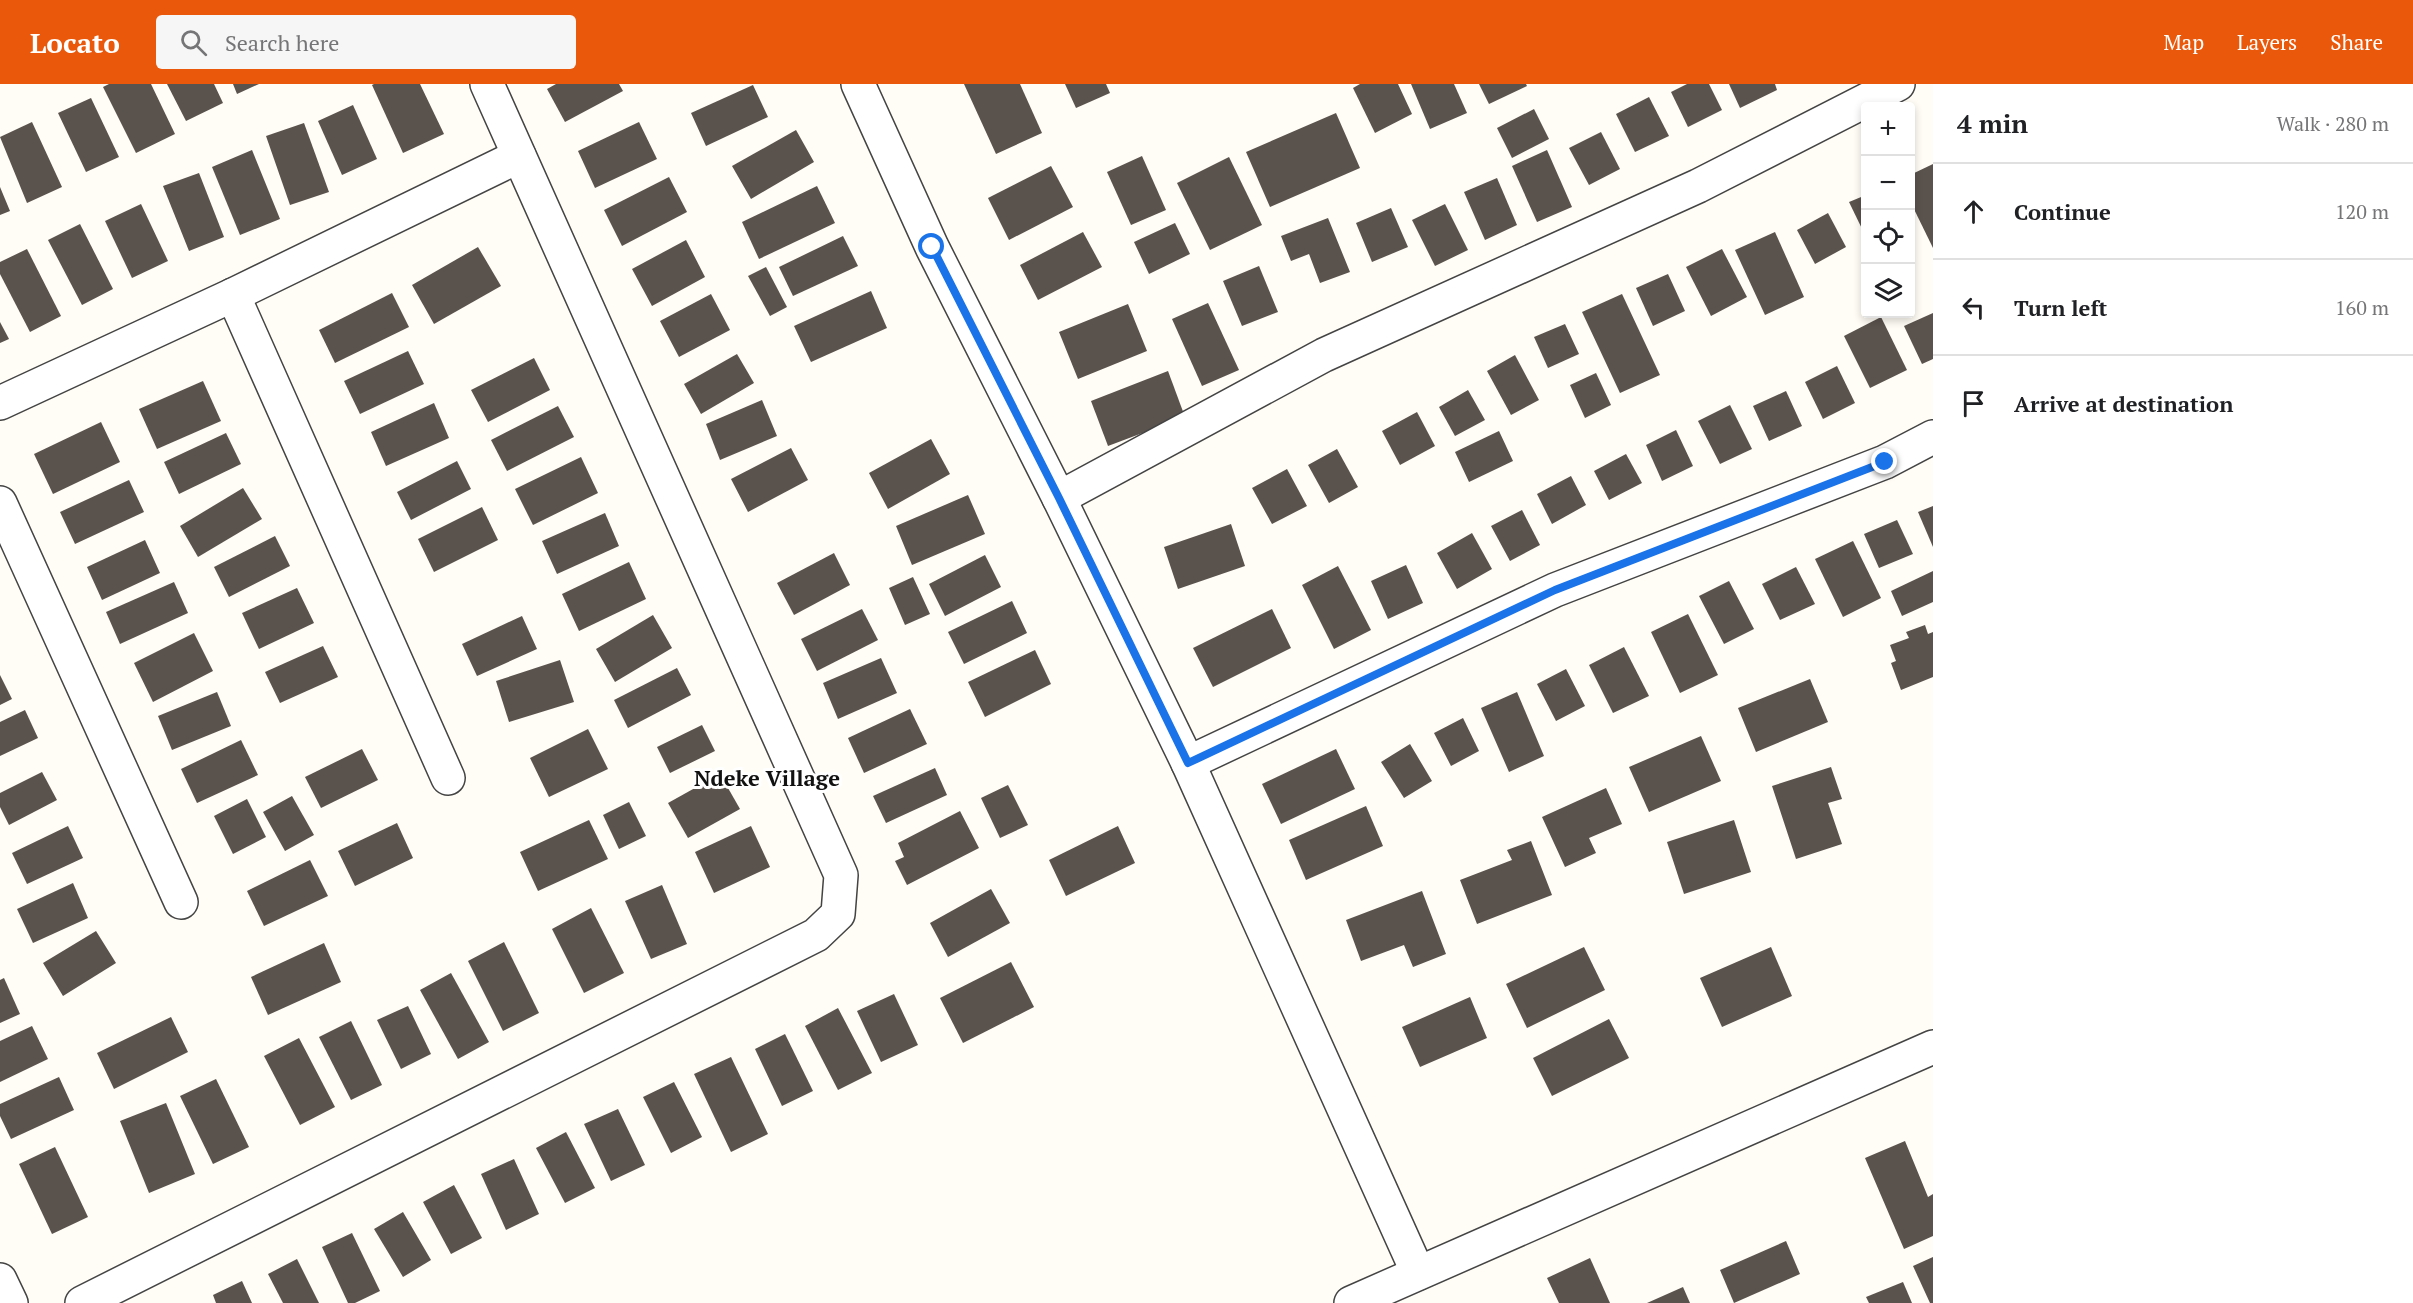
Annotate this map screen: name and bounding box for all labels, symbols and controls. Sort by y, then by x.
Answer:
search box [156,15,576,69]
text: Locato [30,24,120,61]
icon: search [177,26,210,59]
text: Search here [225,28,339,57]
text: Map [2163,28,2204,56]
text: Layers [2237,28,2297,56]
text: Share [2330,28,2383,56]
map controls [1861,102,1915,318]
button: + [1861,102,1915,156]
text: 4 min [1957,106,2028,140]
text: Walk · 280 m [2277,110,2389,137]
button: − [1861,156,1915,210]
icon: ahead [1957,195,1990,228]
text: Continue [2014,197,2111,226]
text: 120 m [2335,198,2389,225]
button: locate [1861,210,1915,264]
route start [918,233,944,259]
button: layers [1861,264,1915,318]
icon: left [1957,291,1990,324]
text: Turn left [2014,293,2107,322]
text: 160 m [2335,294,2389,321]
icon: arrive [1957,387,1990,420]
text: Arrive at destination [2014,389,2233,418]
route end [1871,448,1897,474]
district label: Ndeke Village [694,763,840,792]

